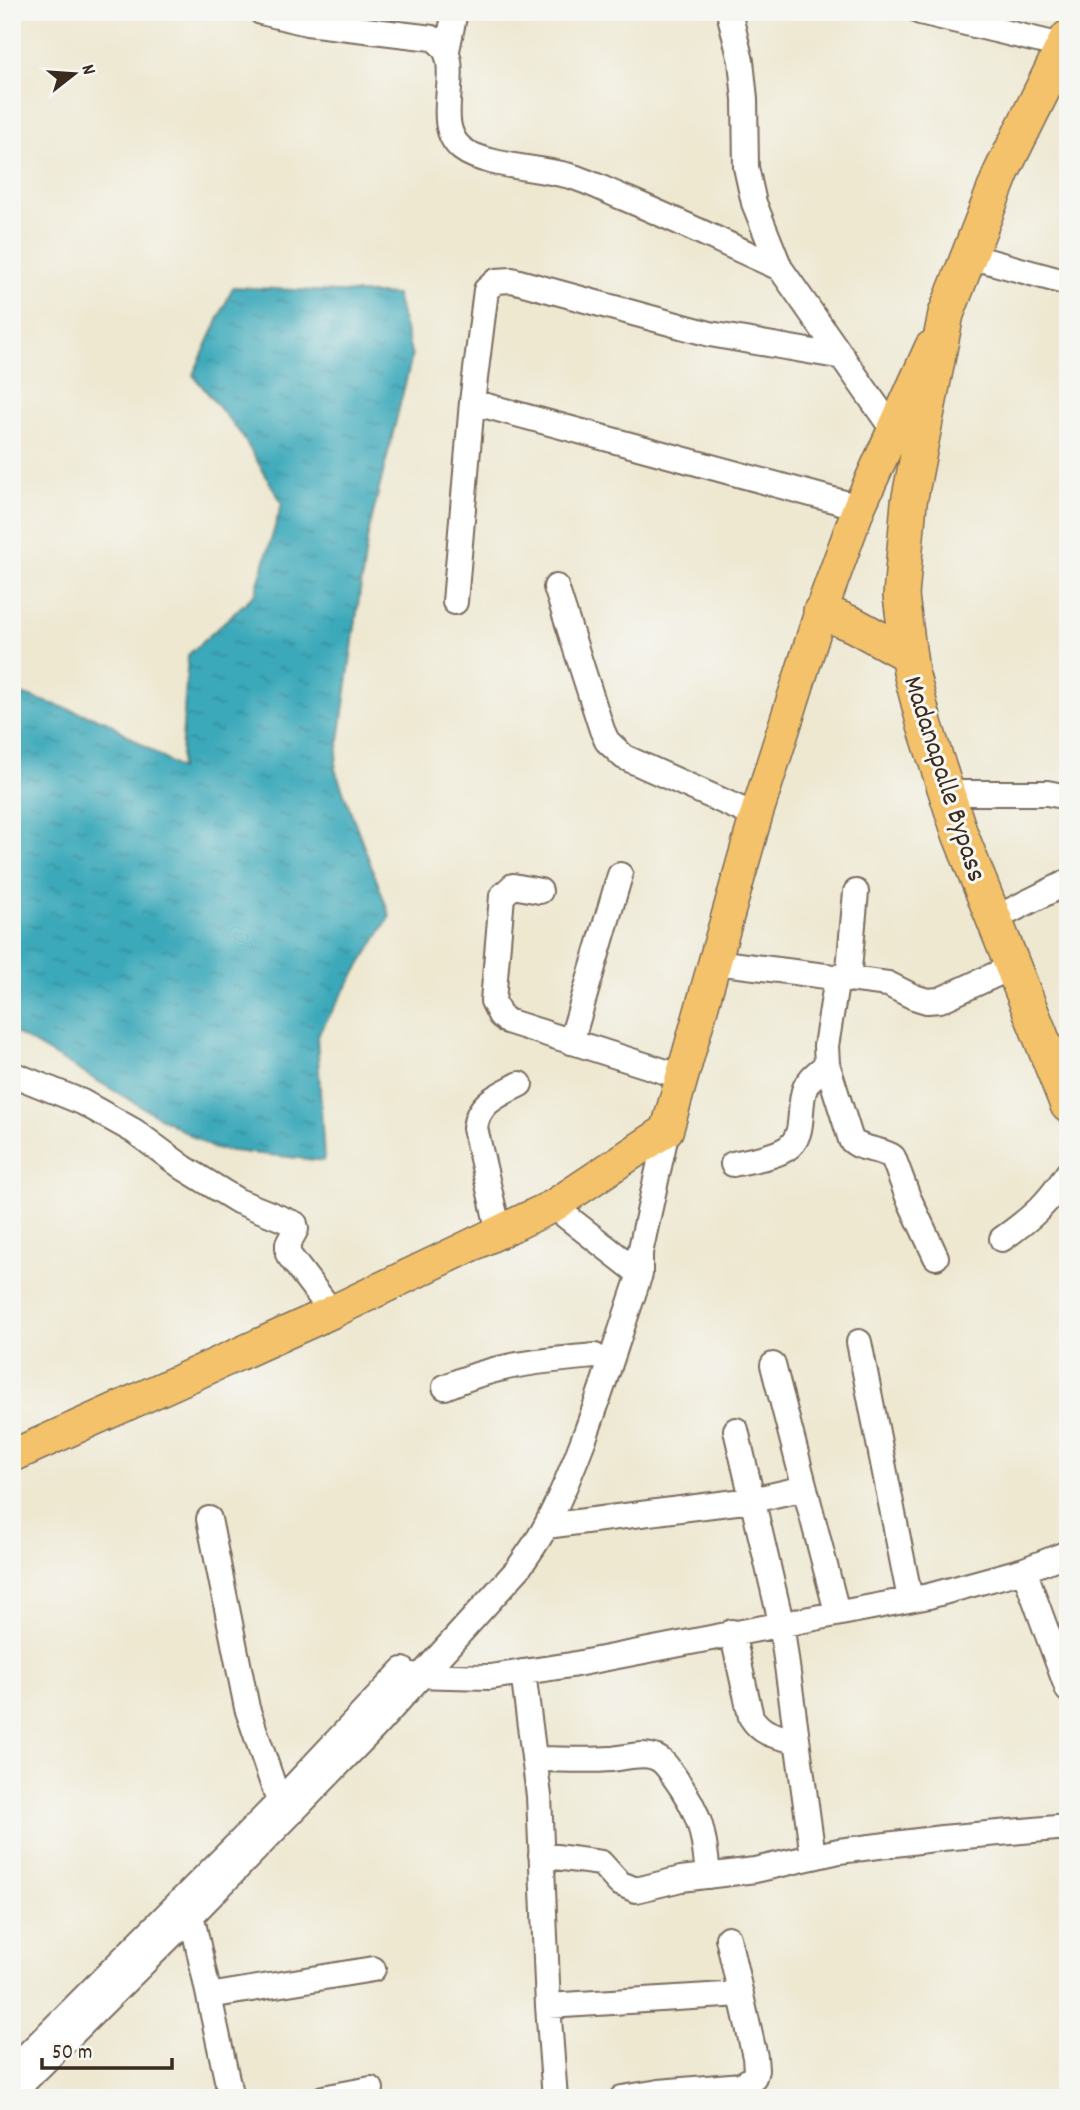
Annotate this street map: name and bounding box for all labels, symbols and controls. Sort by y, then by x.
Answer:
north arrow [38,38,108,108]
text: N [73,62,101,78]
street label: Madanapalle Bypass [890,672,994,888]
scale bar [42,2026,172,2070]
text: 50 m [52,2039,92,2069]

